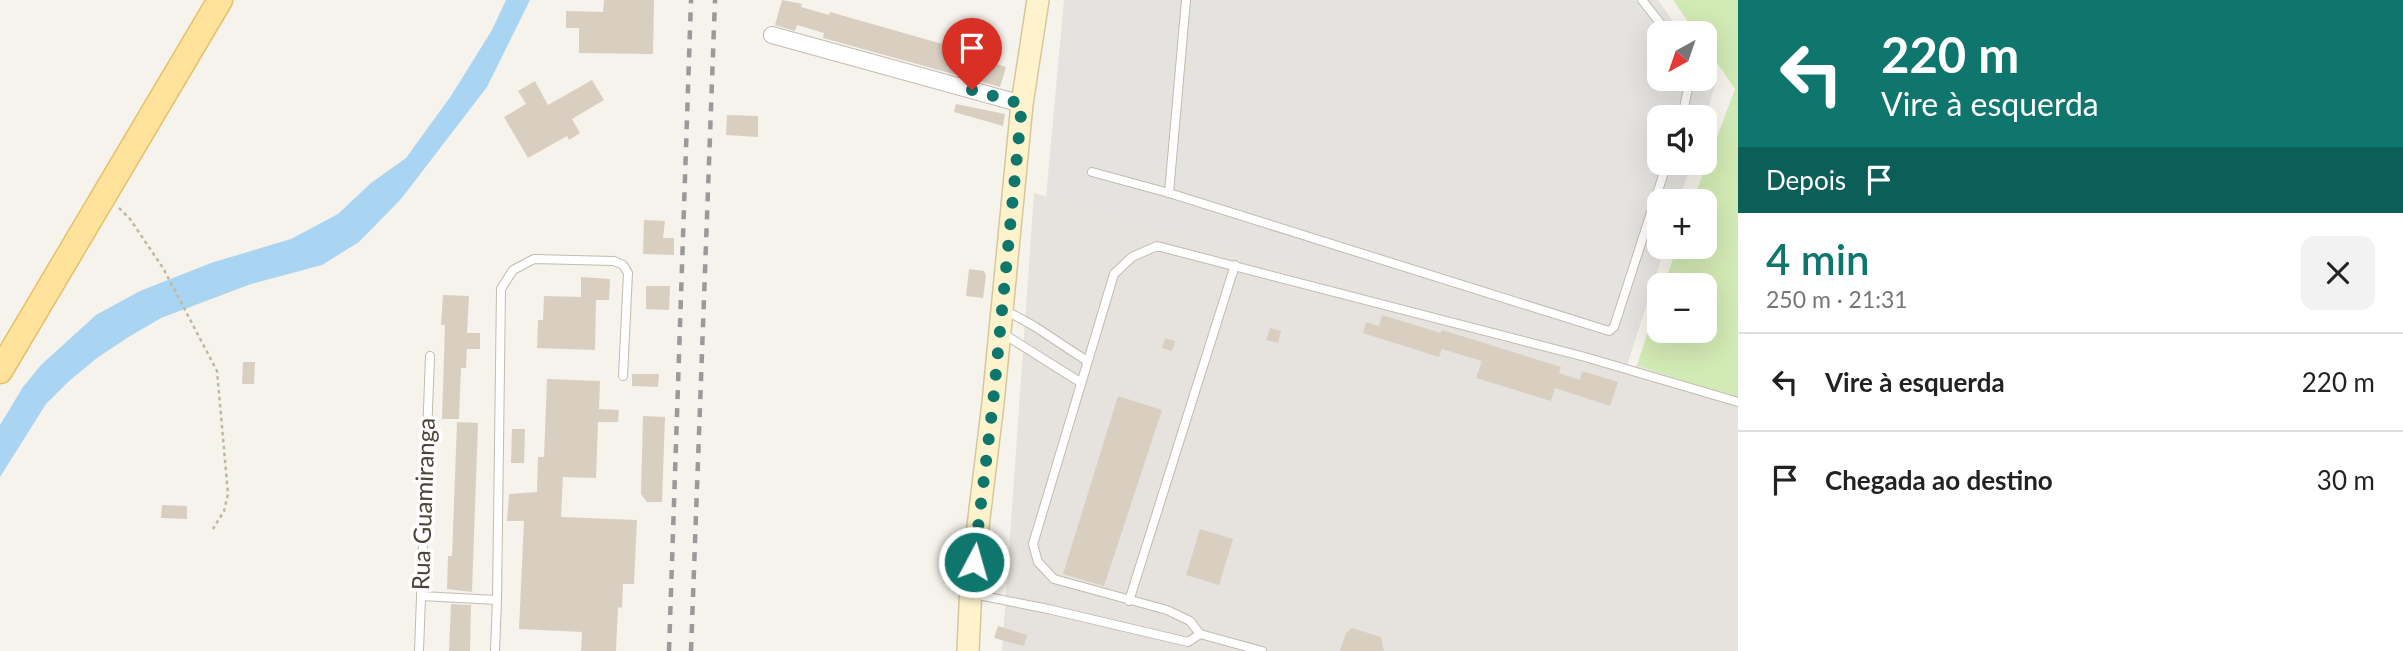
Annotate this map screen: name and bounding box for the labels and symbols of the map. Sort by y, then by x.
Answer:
pin [942,18,1002,90]
north arrow [1647,21,1717,91]
street label: Rua Guamiranga [405,417,440,591]
position arrow [937,525,1011,599]

